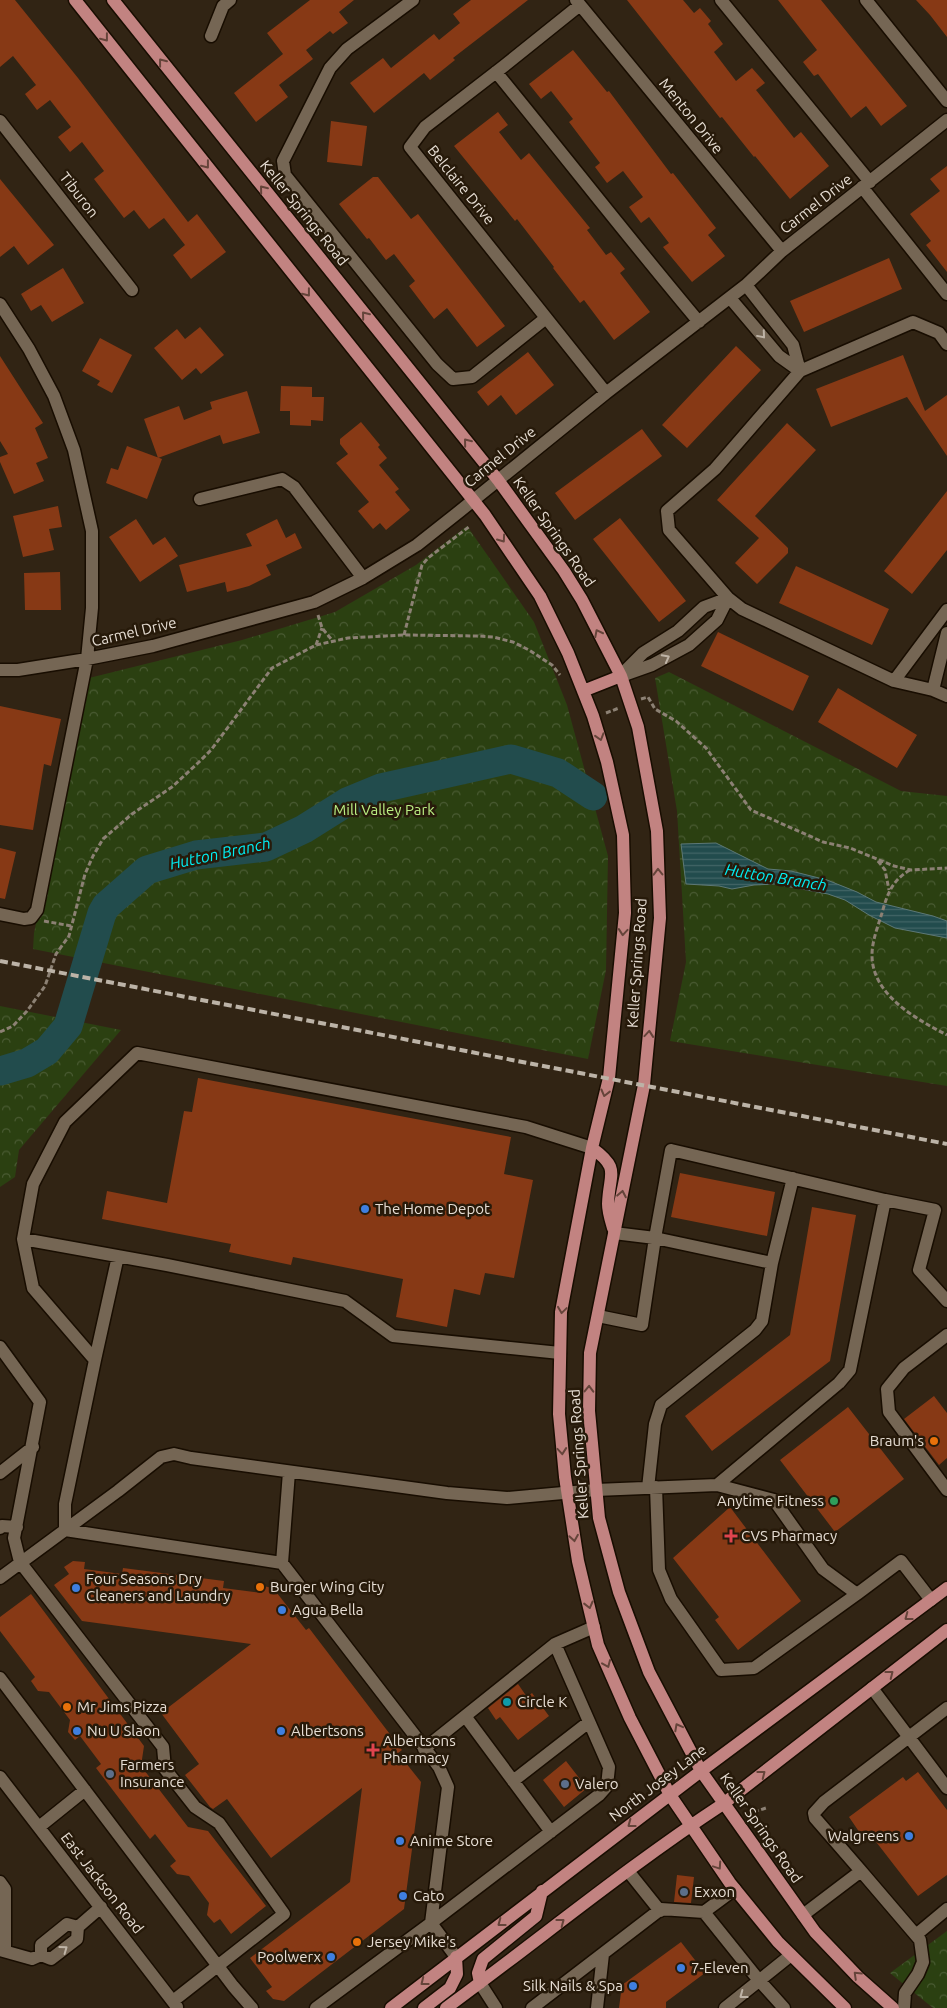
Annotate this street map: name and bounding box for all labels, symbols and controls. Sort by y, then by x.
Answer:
one-way arrow [100,32,108,41]
one-way arrow [159,59,167,68]
street label: Menton Drive [656,75,727,157]
street label: Belclaire Drive [424,142,498,228]
street label: Keller Springs Road [257,157,352,269]
one-way arrow [201,160,210,169]
street label: Tiburon [56,169,102,221]
street label: Carmel Drive [776,170,855,237]
one-way arrow [261,186,269,195]
one-way arrow [302,287,310,296]
one-way arrow [363,312,371,321]
one-way arrow [756,329,764,338]
street label: Carmel Drive [461,423,539,490]
one-way arrow [465,439,473,448]
street label: Keller Springs Road [510,474,599,590]
one-way arrow [496,534,505,543]
street label: Carmel Drive [90,613,178,650]
one-way arrow [594,629,605,638]
one-way arrow [660,654,669,664]
one-way arrow [594,733,604,741]
park label: Mill Valley Park [333,801,435,818]
water label: Hutton Branch [168,833,272,873]
water label: Hutton Branch [724,860,828,894]
one-way arrow [653,868,664,876]
street label: Keller Springs Road [623,897,650,1028]
one-way arrow [618,928,629,936]
one-way arrow [643,1030,654,1038]
one-way arrow [600,1089,611,1098]
one-way arrow [616,1190,626,1199]
place label: The Home Depot [375,1200,490,1217]
marker: The Home Depot [359,1203,371,1215]
one-way arrow [557,1305,567,1314]
one-way arrow [584,1384,595,1392]
street label: Keller Springs Road [565,1389,592,1520]
place label: Braum's [870,1432,924,1449]
marker: Braum's [928,1435,940,1447]
one-way arrow [557,1447,568,1455]
place label: Anytime Fitness [717,1492,824,1509]
marker: Anytime Fitness [828,1495,840,1507]
place label: CVS Pharmacy [741,1527,837,1544]
marker: CVS Pharmacy [725,1530,737,1542]
one-way arrow [568,1534,579,1542]
place label: Four Seasons Dry Cleaners and Laundry [86,1570,231,1604]
place label: Burger Wing City [270,1578,384,1595]
marker: Burger Wing City [254,1581,266,1593]
marker: Four Seasons Dry Cleaners and Laundry [70,1582,82,1594]
place label: Agua Bella [292,1601,363,1618]
one-way arrow [583,1601,594,1610]
marker: Agua Bella [276,1604,288,1616]
one-way arrow [904,1611,914,1620]
one-way arrow [600,1659,611,1668]
one-way arrow [884,1672,893,1680]
place label: Circle K [517,1693,567,1710]
marker: Circle K [501,1696,513,1708]
place label: Mr Jims Pizza [77,1698,167,1715]
marker: Mr Jims Pizza [61,1701,73,1713]
place label: Nu U Slaon [87,1722,160,1739]
place label: Albertsons [291,1722,364,1739]
one-way arrow [674,1724,684,1733]
marker: Nu U Slaon [71,1725,83,1737]
marker: Albertsons [275,1725,287,1737]
place label: Albertsons Pharmacy [383,1732,456,1766]
street label: North Josey Lane [606,1741,709,1825]
marker: Albertsons Pharmacy [367,1744,379,1756]
place label: Farmers Insurance [120,1756,185,1790]
marker: Farmers Insurance [104,1768,116,1780]
street label: Keller Springs Road [717,1770,806,1886]
one-way arrow [756,1772,765,1780]
place label: Valero [575,1775,619,1792]
marker: Valero [559,1778,571,1790]
one-way arrow [628,1819,637,1827]
place label: Walgreens [828,1827,899,1844]
street label: East Jackson Road [58,1829,147,1937]
marker: Walgreens [903,1830,915,1842]
place label: Anime Store [410,1832,493,1849]
marker: Anime Store [394,1835,406,1847]
one-way arrow [712,1860,721,1869]
place label: Exxon [694,1883,735,1900]
marker: Exxon [678,1886,690,1898]
place label: Cato [413,1887,445,1904]
marker: Cato [397,1890,409,1902]
one-way arrow [498,1917,507,1925]
one-way arrow [555,1919,565,1928]
place label: Jersey Mike's [367,1933,456,1950]
marker: Jersey Mike's [351,1936,363,1948]
one-way arrow [59,1946,68,1955]
place label: Poolwerx [257,1948,321,1965]
marker: Poolwerx [325,1951,337,1963]
place label: 7-Eleven [691,1959,749,1976]
marker: 7-Eleven [675,1962,687,1974]
one-way arrow [854,1972,863,1981]
one-way arrow [421,1977,430,1985]
place label: Silk Nails & Spa [523,1977,623,1994]
marker: Silk Nails & Spa [627,1980,639,1992]
one-way arrow [740,1989,749,1997]

